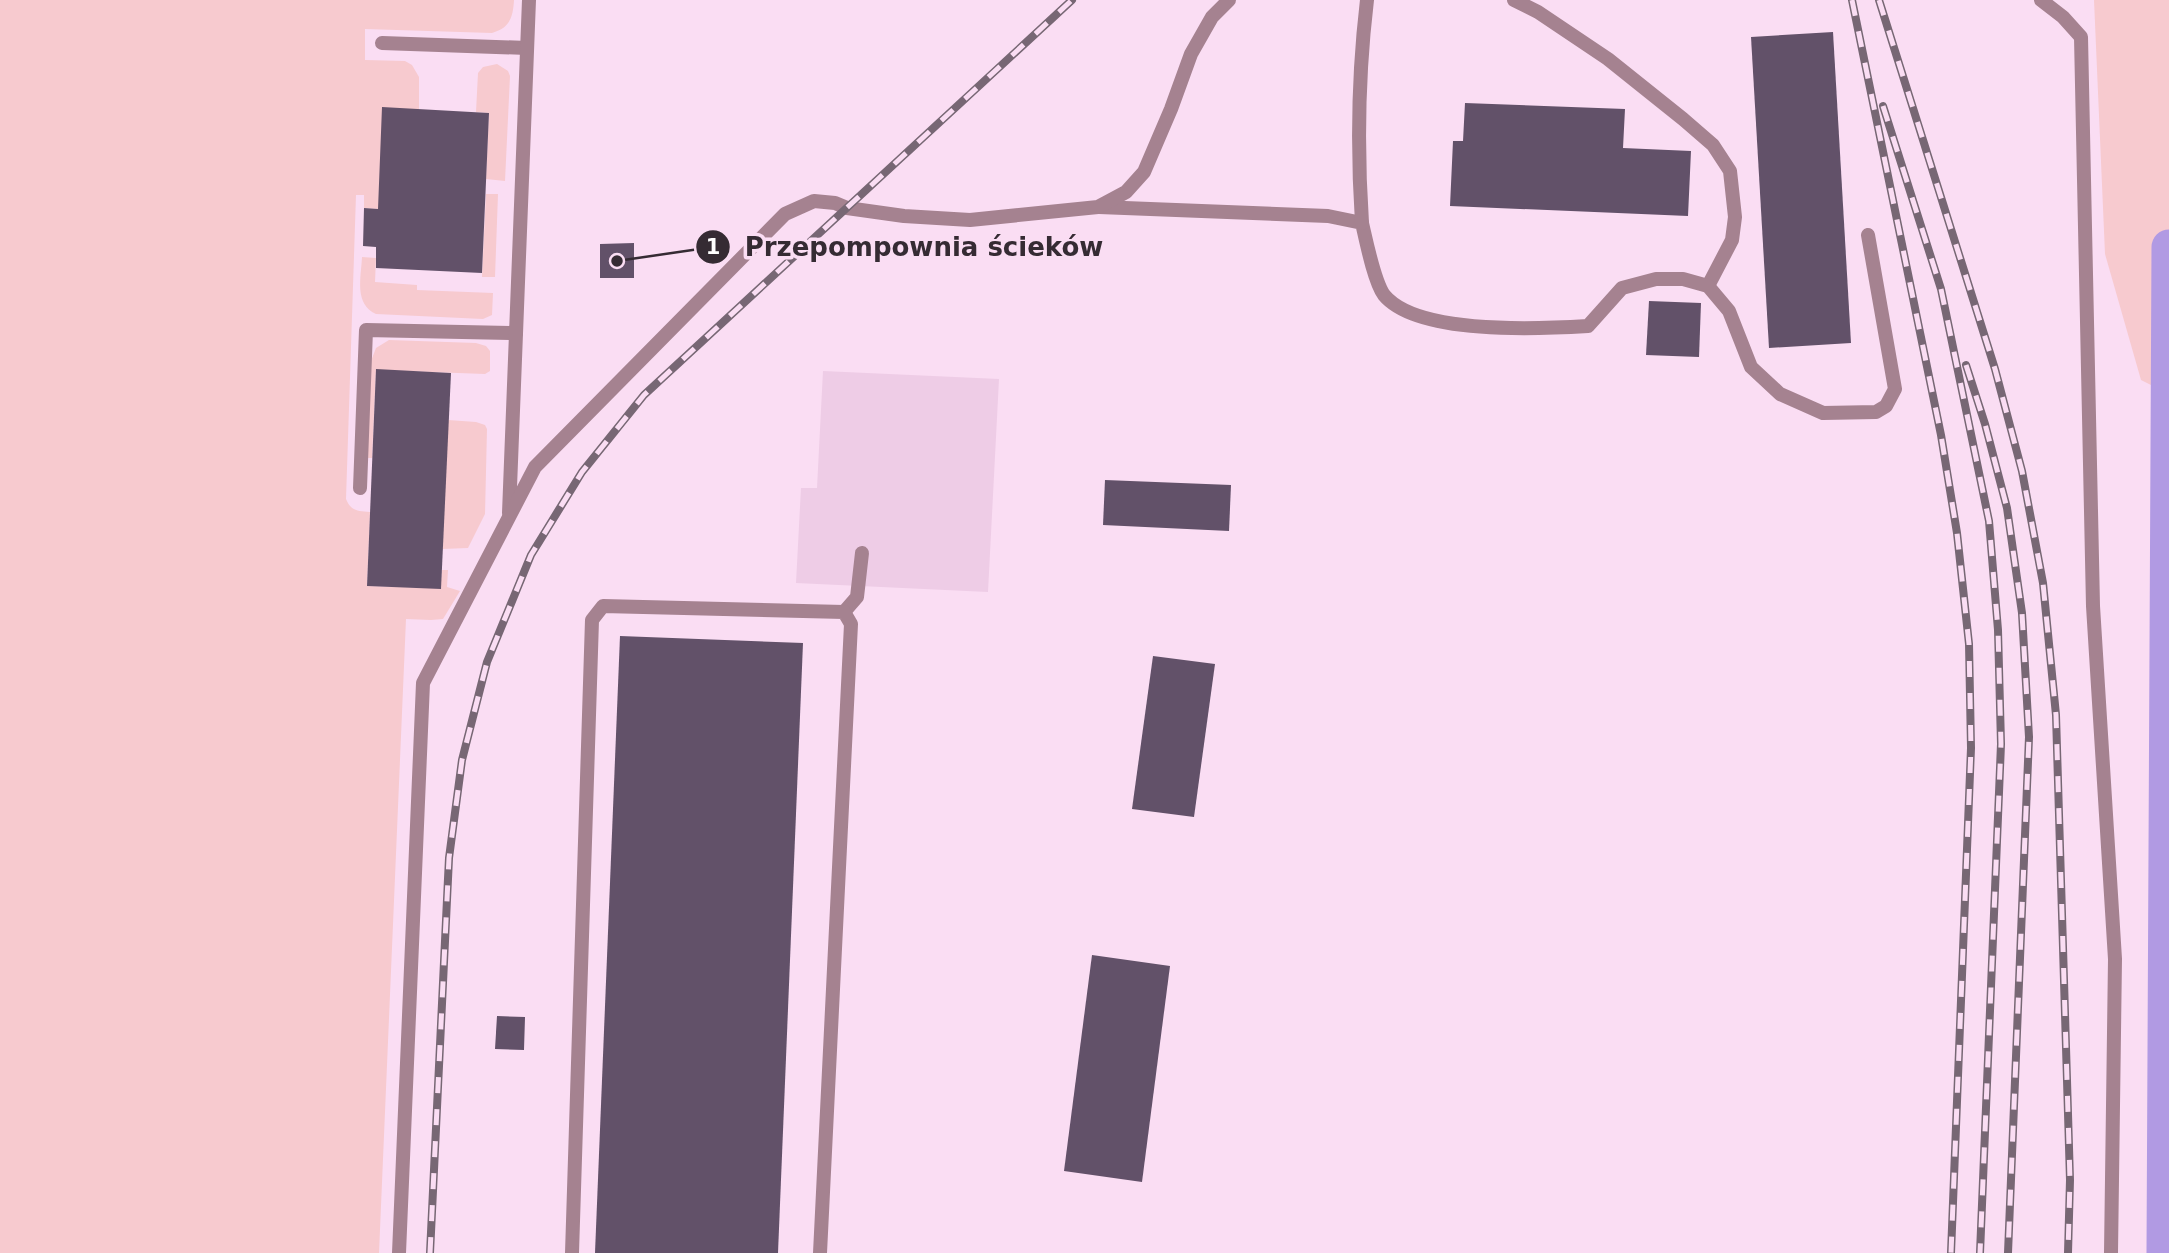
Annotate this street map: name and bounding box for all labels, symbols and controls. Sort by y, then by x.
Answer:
callout: Przepompownia ścieków [695,223,1117,270]
text: Przepompownia ścieków [745,232,1103,262]
text: 1 [706,235,720,259]

